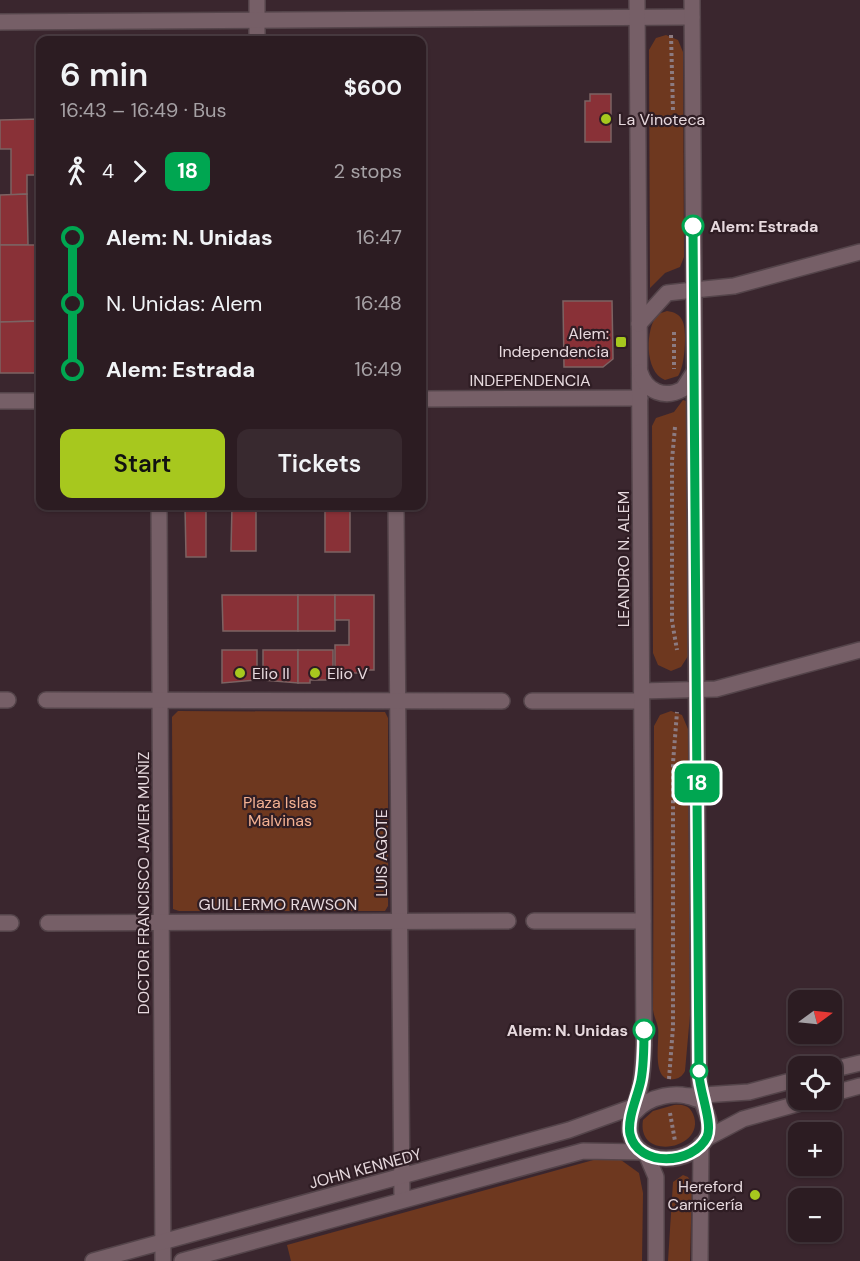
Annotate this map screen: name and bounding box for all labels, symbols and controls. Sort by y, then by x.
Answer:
text: 6 min [60,53,148,96]
text: $600 [344,73,402,102]
text: 16:43 – 16:49 · Bus [60,97,227,123]
place label: La Vinoteca [618,109,705,130]
marker: La Vinoteca [599,112,613,126]
icon: walk [60,155,93,188]
icon: forward [123,155,156,188]
text: 18 [177,157,198,185]
text: 4 [102,158,114,184]
text: 2 stops [334,158,402,184]
marker: Alem: Estrada [682,215,704,237]
place label: Alem: Estrada [710,216,818,237]
text: Alem: N. Unidas [106,223,273,252]
text: 16:47 [356,224,402,250]
text: N. Unidas: Alem [106,289,262,318]
text: 16:48 [355,290,402,316]
place label: Alem: Independencia [499,323,609,362]
marker: Alem: Independencia [614,335,628,349]
text: Alem: Estrada [106,355,255,384]
text: 16:49 [354,356,402,382]
street label: INDEPENDENCIA [469,370,591,391]
button: Start [60,429,225,498]
button: Tickets [237,429,402,498]
street label: LEANDRO N. ALEM [613,491,634,627]
place label: Elio II [252,663,290,684]
place label: Elio V [327,663,368,684]
marker: Elio II [233,666,247,680]
marker: Elio V [308,666,322,680]
street label: DOCTOR FRANCISCO JAVIER MUÑIZ [133,752,154,1014]
line badge: 18 [670,764,724,802]
text: 18 [687,769,707,797]
park label: Plaza Islas Malvinas [243,792,317,831]
street label: LUIS AGOTE [371,809,392,897]
street label: GUILLERMO RAWSON [199,894,357,915]
north arrow [788,990,842,1044]
map controls [788,990,842,1242]
marker: Alem: N. Unidas [633,1019,655,1041]
place label: Alem: N. Unidas [507,1020,628,1041]
button: locate [788,1056,842,1110]
unlabelled marker [690,1062,708,1080]
button: + [788,1122,842,1176]
street label: JOHN KENNEDY [307,1143,424,1194]
place label: Hereford Carnicería [667,1176,743,1215]
marker: Hereford Carnicería [748,1188,762,1202]
button: − [788,1188,842,1242]

